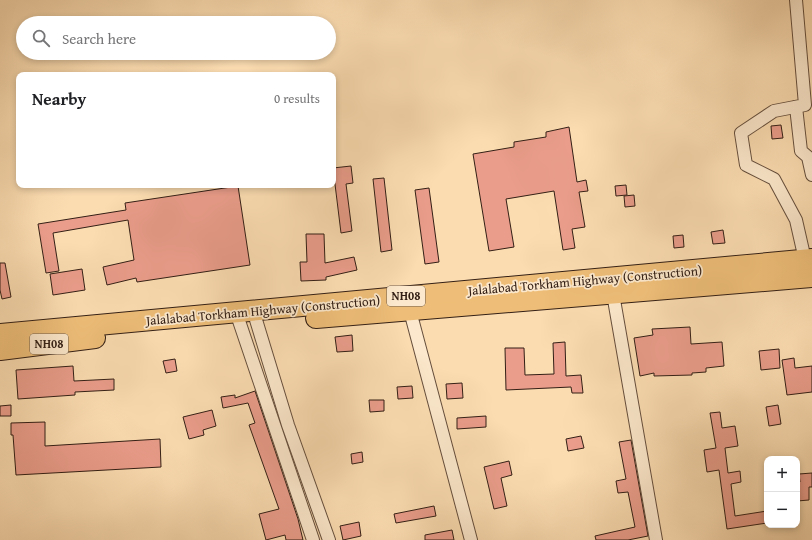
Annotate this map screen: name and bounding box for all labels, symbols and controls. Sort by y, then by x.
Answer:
search box [16,16,336,60]
icon: search [30,27,52,49]
text: Search here [62,28,136,49]
text: Nearby [32,86,86,111]
text: 0 results [274,89,320,108]
street label: Jalalabad Torkham Highway (Construction) [465,261,703,300]
road number: NH08 [387,286,425,306]
street label: Jalalabad Torkham Highway (Construction) [143,291,381,330]
road number: NH08 [30,334,68,354]
map controls [764,456,800,528]
button: + [764,456,800,492]
button: − [764,492,800,528]

